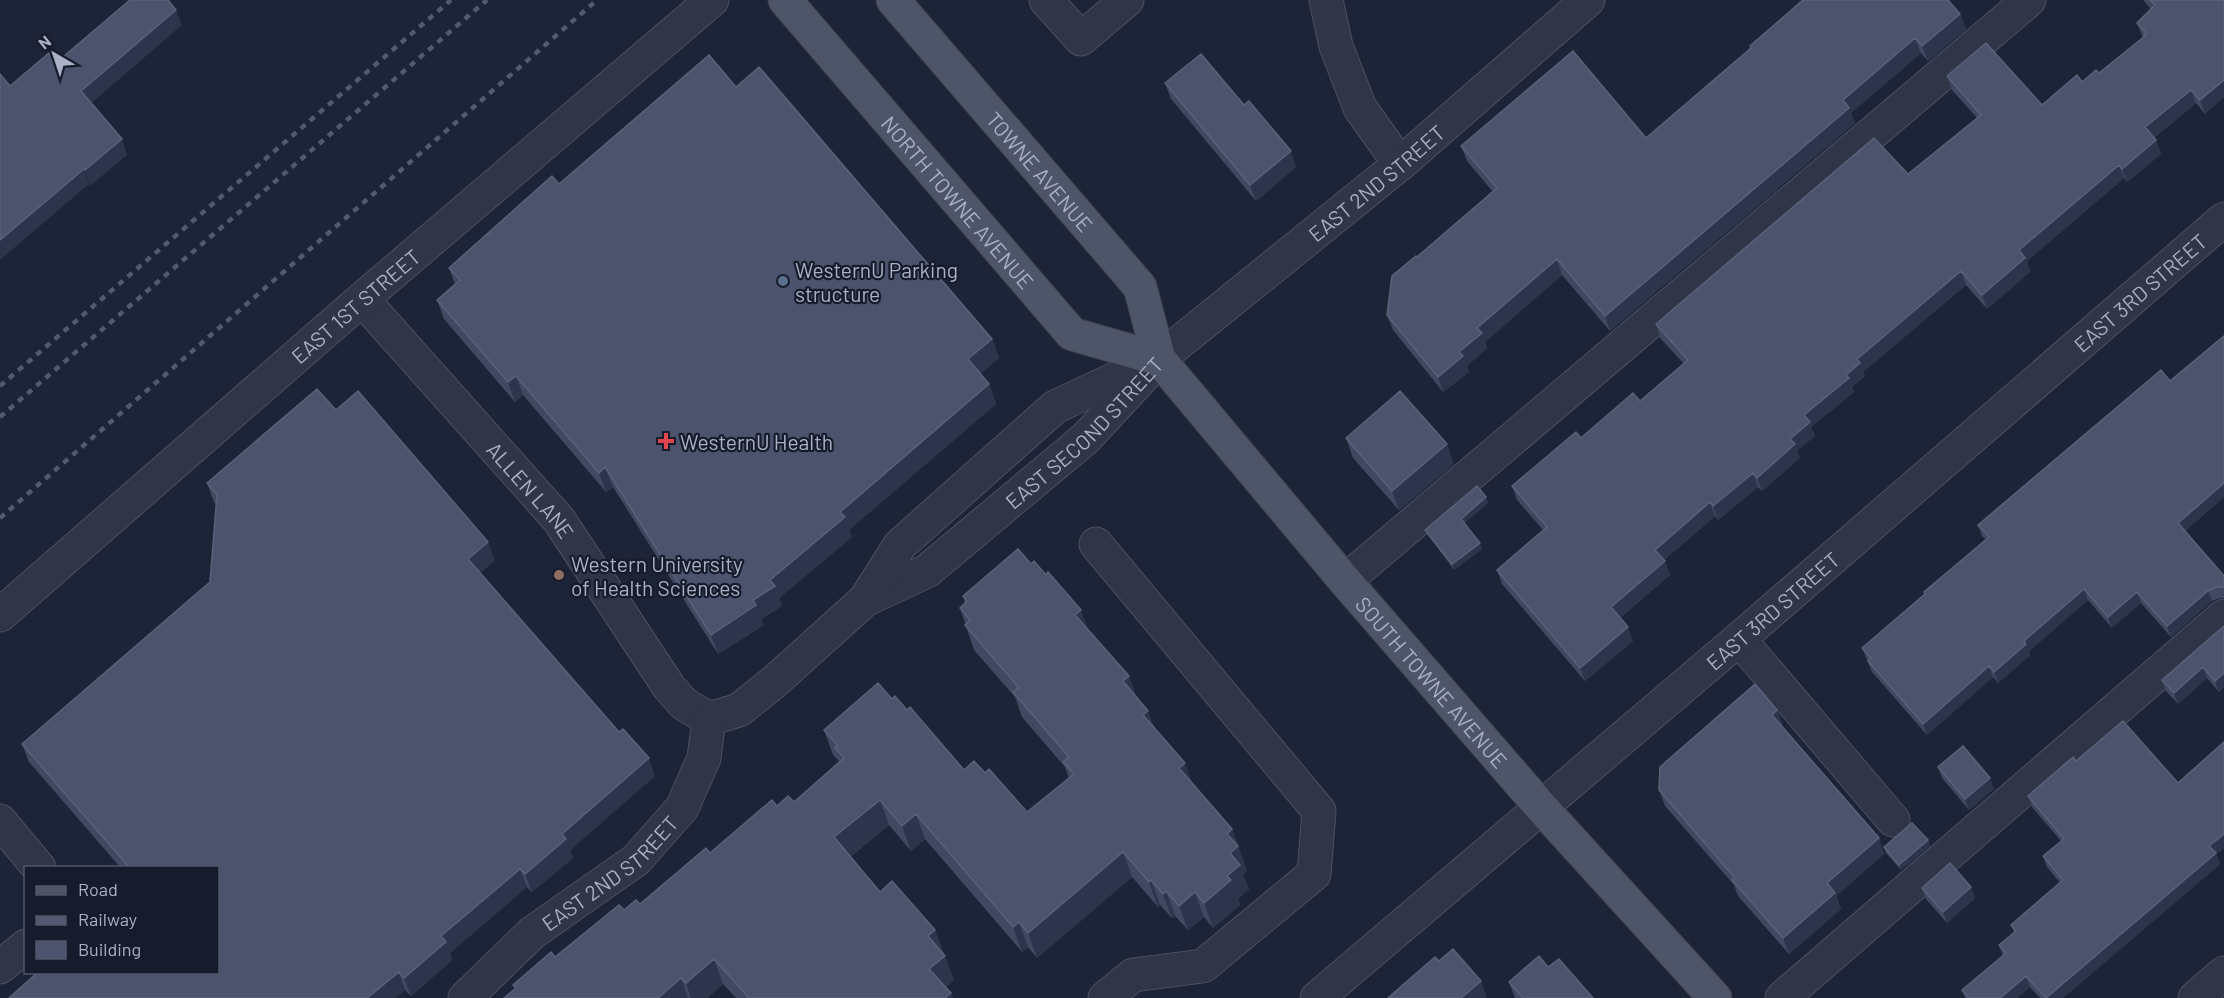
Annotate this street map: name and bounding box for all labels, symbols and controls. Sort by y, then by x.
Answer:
north arrow [24,24,84,84]
text: N [34,31,54,53]
street label: TOWNE AVENUE [982,106,1099,236]
street label: NORTH TOWNE AVENUE [877,110,1040,293]
street label: EAST 2ND STREET [1303,119,1449,246]
street label: EAST 3RD STREET [2068,228,2211,356]
street label: EAST 1ST STREET [286,243,425,368]
place label: WesternU Parking structure [795,257,958,306]
marker: WesternU Parking structure [776,274,790,288]
street label: EAST SECOND STREET [1000,351,1168,513]
place label: WesternU Health [680,429,833,454]
marker: WesternU Health [657,432,675,450]
street label: ALLEN LANE [482,436,580,543]
street label: EAST 3RD STREET [1701,546,1844,674]
place label: Western University of Health Sciences [571,551,743,600]
marker: Western University of Health Sciences [552,568,566,582]
street label: SOUTH TOWNE AVENUE [1351,591,1513,773]
street label: EAST 2ND STREET [536,810,683,935]
legend [24,866,219,974]
text: Road [78,878,118,900]
text: Railway [78,908,137,930]
text: Building [78,938,141,960]

